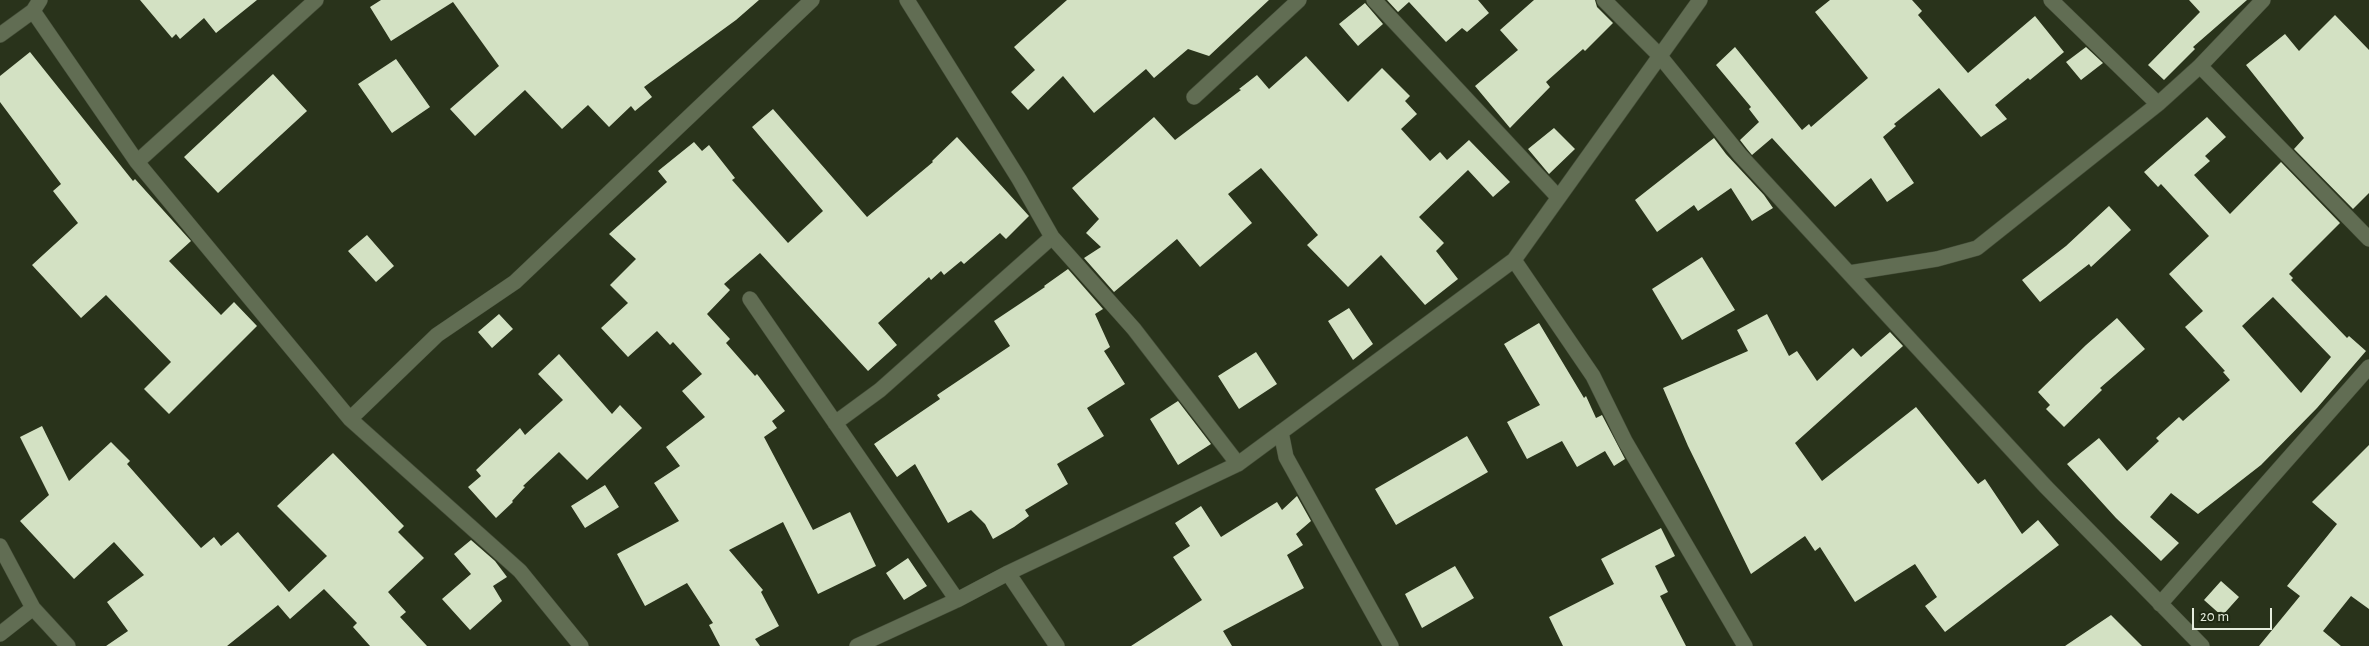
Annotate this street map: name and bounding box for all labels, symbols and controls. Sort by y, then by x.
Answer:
scale bar [2194,598,2274,630]
text: 20 m [2200,609,2229,624]

